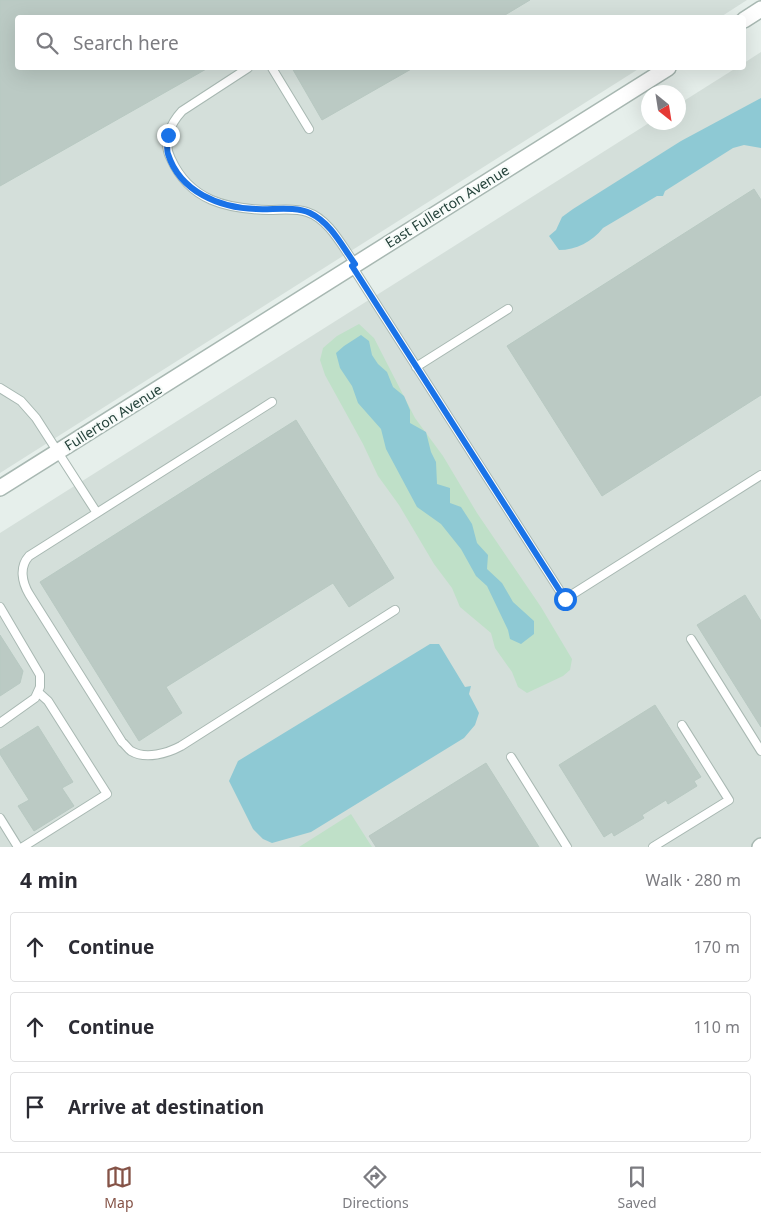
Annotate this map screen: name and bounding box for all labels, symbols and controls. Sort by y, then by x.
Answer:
search box [15,15,746,70]
icon: search [33,29,61,57]
text: Search here [73,30,179,56]
north arrow [641,85,686,130]
route end [157,124,180,147]
street label: East Fullerton Avenue [381,160,513,252]
street label: Fullerton Avenue [61,379,166,455]
route start [554,588,577,611]
text: 4 min [20,866,78,894]
text: Walk · 280 m [646,869,741,891]
icon: ahead [21,933,49,961]
text: Continue [68,934,154,960]
text: 170 m [693,936,740,958]
icon: ahead [21,1013,49,1041]
text: Continue [68,1014,154,1040]
text: 110 m [693,1016,740,1038]
icon: arrive [21,1093,49,1121]
text: Arrive at destination [68,1094,264,1120]
tab: Map [104,1163,134,1212]
tab: Directions [342,1163,409,1212]
tab: Saved [617,1163,657,1212]

